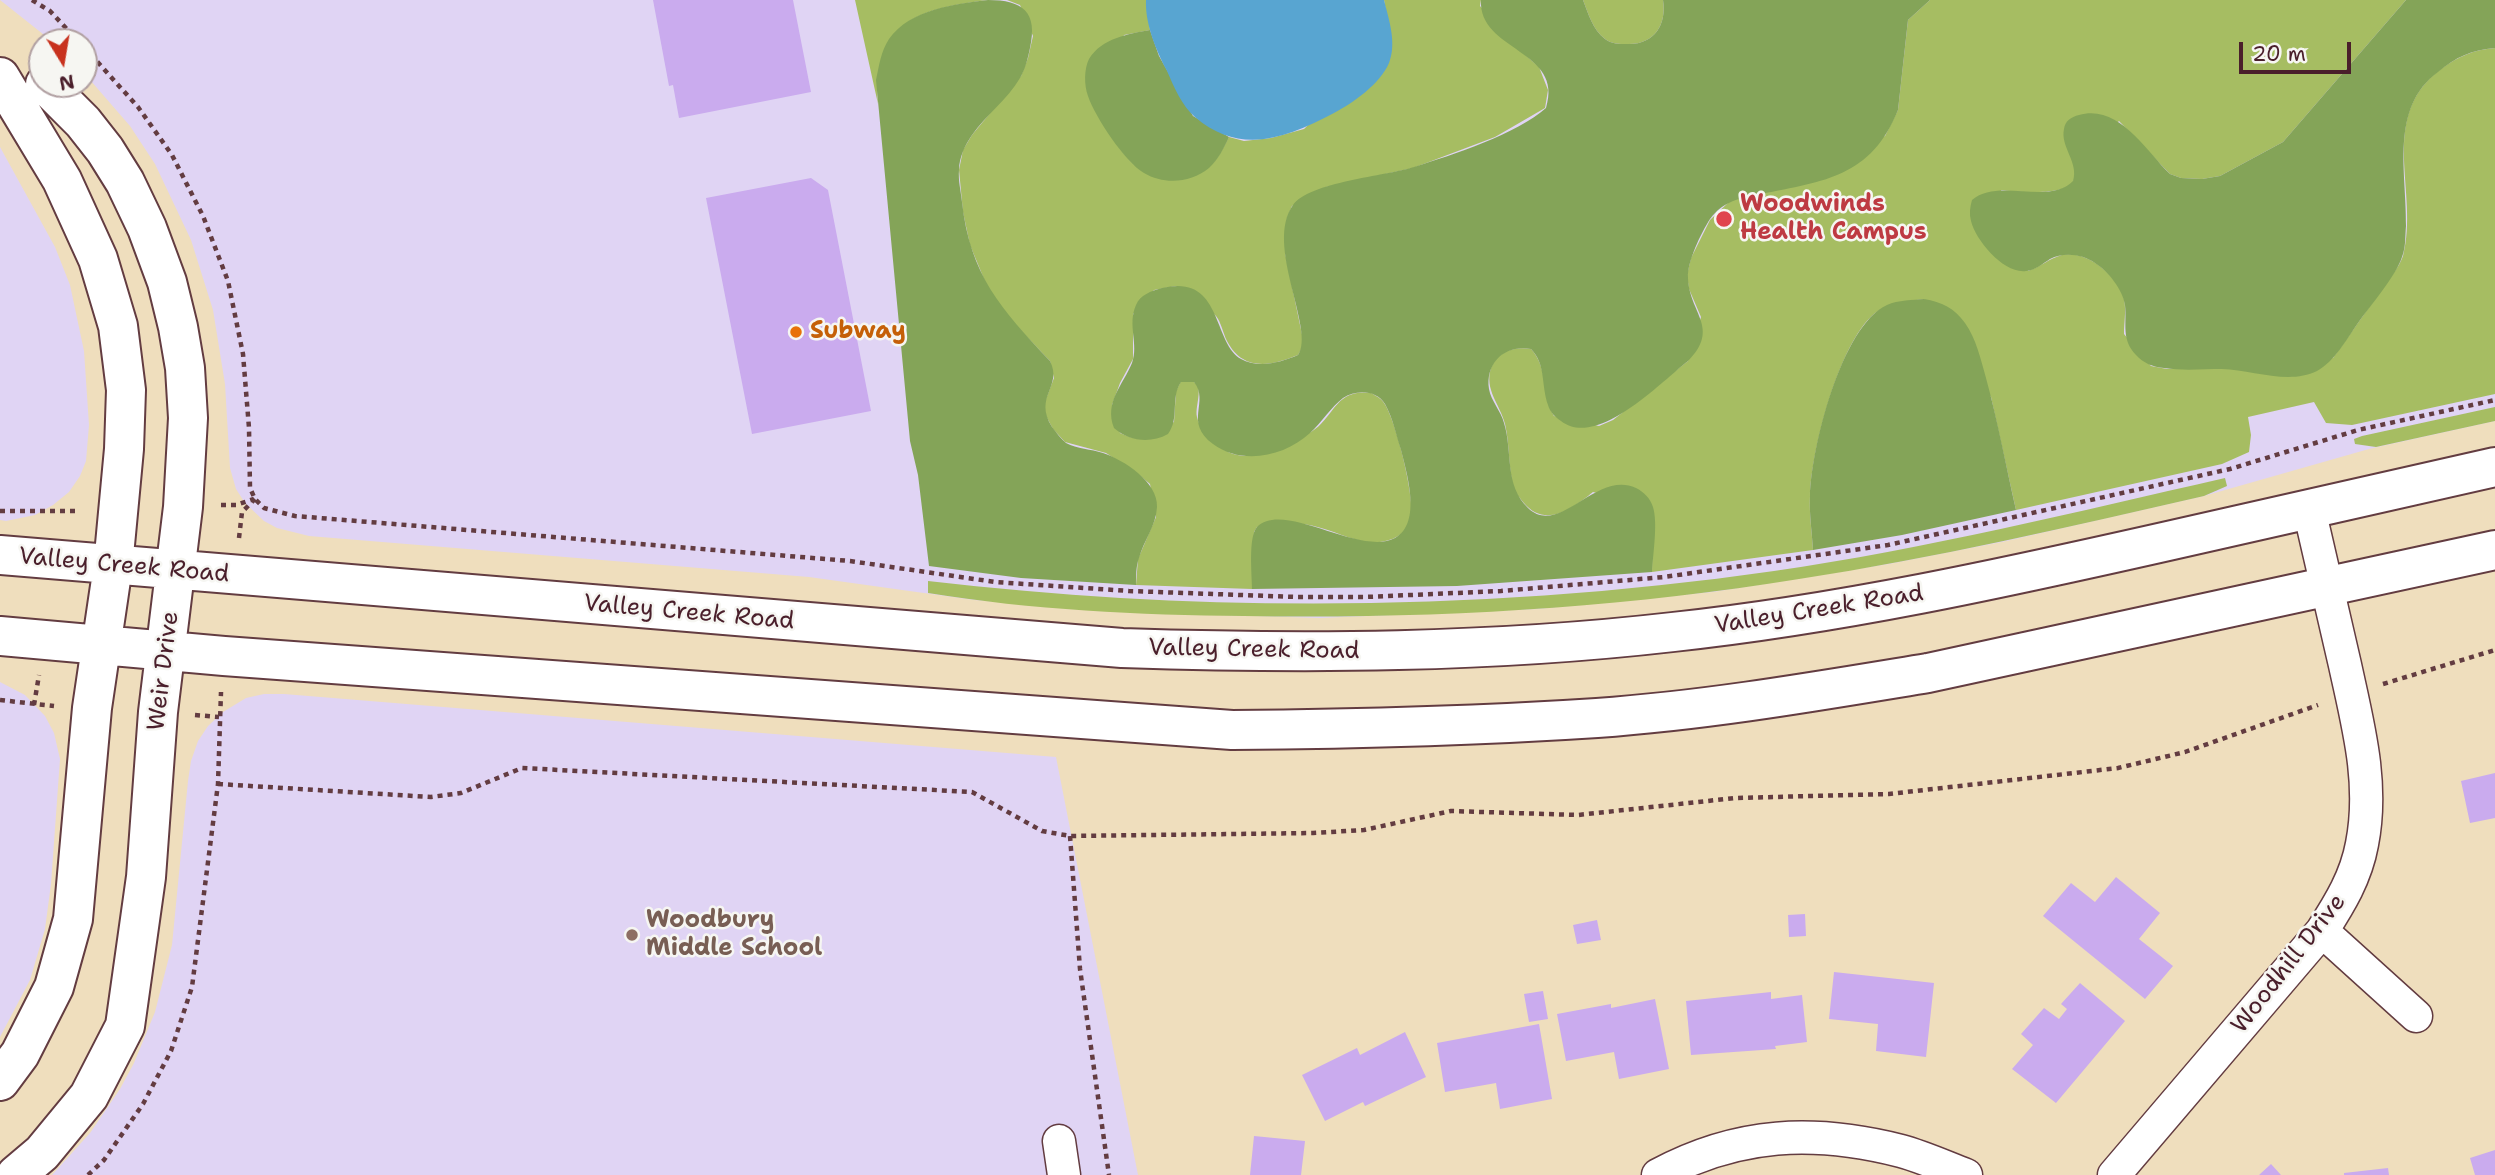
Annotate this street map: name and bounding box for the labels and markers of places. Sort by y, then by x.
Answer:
place label: Woodwinds Health Campus [1740,191,1927,247]
marker: Woodwinds Health Campus [1714,209,1734,229]
place label: Subway [810,318,906,346]
marker: Subway [788,324,804,340]
place label: Woodbury Middle School [646,907,822,963]
marker: Woodbury Middle School [624,927,640,943]

